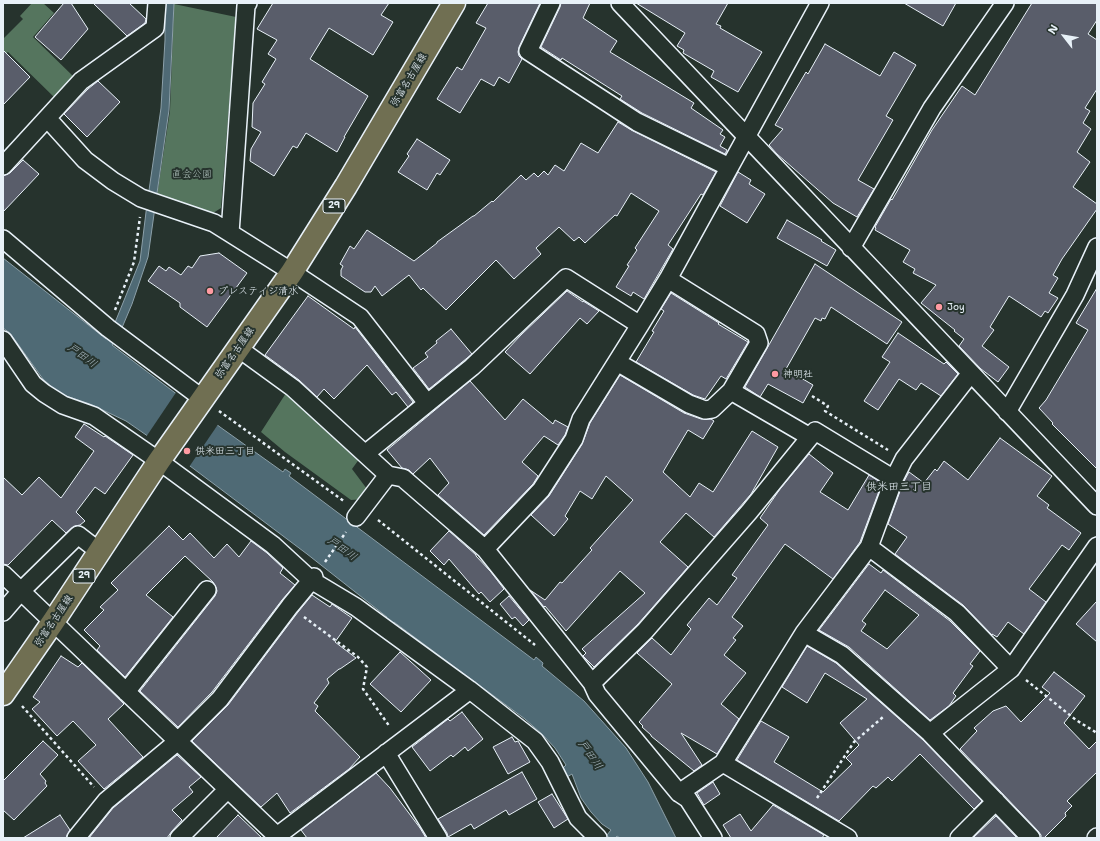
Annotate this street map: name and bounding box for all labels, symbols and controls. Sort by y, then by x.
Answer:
north arrow [1044,16,1084,56]
text: N [1045,22,1062,37]
street label: 弥富名古屋線 [388,51,430,109]
park label: 直会公園 [172,168,212,180]
road number: 29 [323,199,345,213]
place label: プレステイジ清水 [218,285,298,297]
marker: プレステイジ清水 [205,286,215,296]
place label: Joy [947,301,965,313]
marker: Joy [934,302,944,312]
street label: 弥富名古屋線 [213,325,257,381]
water label: 戸田川 [65,341,99,371]
place label: 神明社 [783,368,813,380]
marker: 神明社 [770,369,780,379]
place label: 供米田三丁目 [195,445,255,457]
marker: 供米田三丁目 [182,446,192,456]
district label: 供米田三丁目 [866,480,932,494]
water label: 戸田川 [325,534,359,564]
road number: 29 [73,569,95,583]
street label: 弥富名古屋線 [32,593,76,649]
water label: 戸田川 [575,738,605,772]

